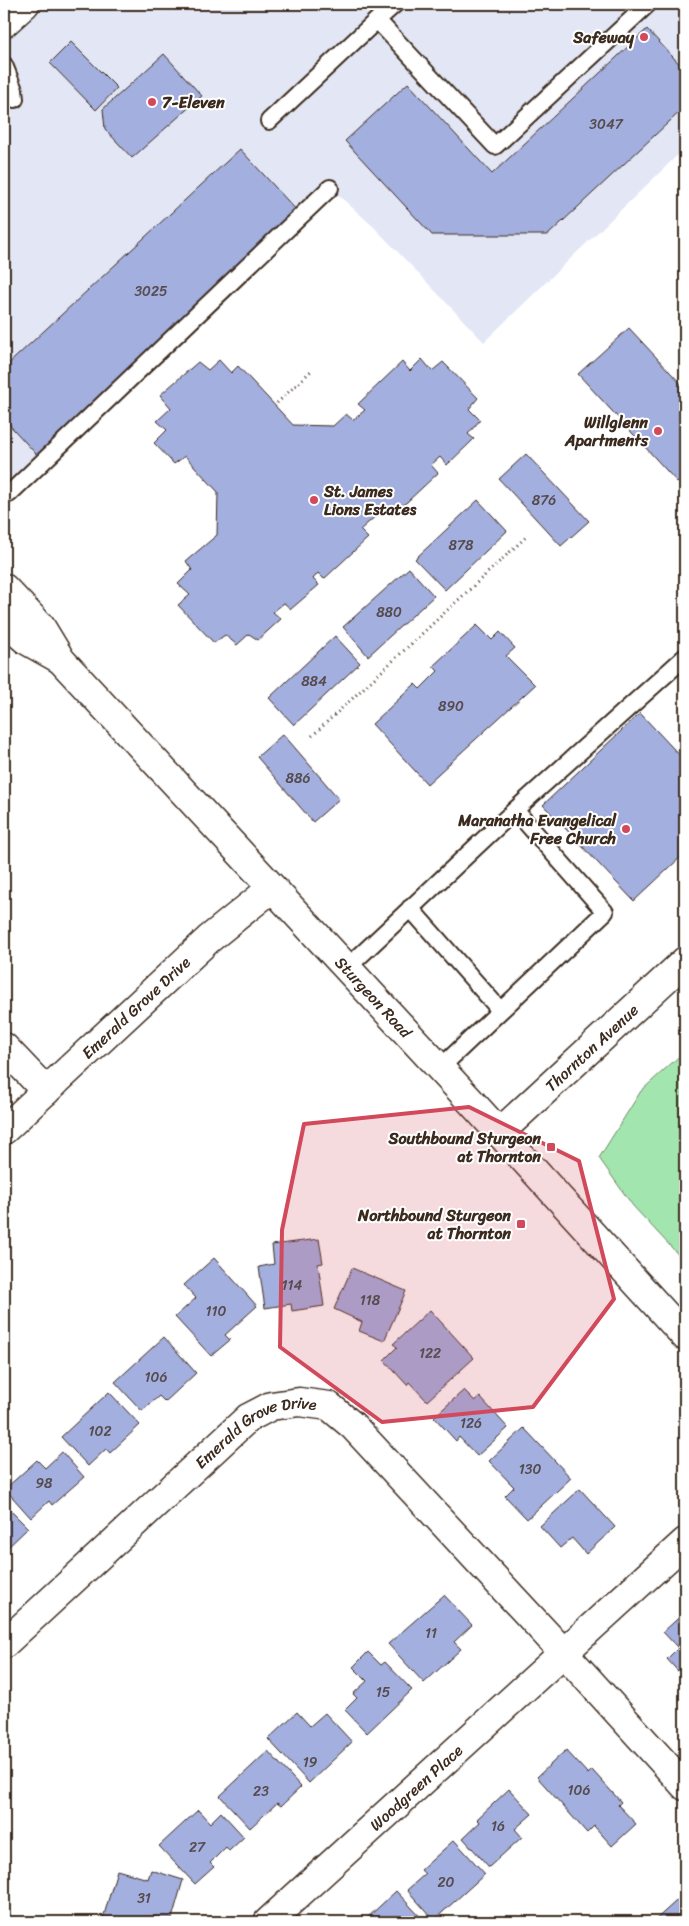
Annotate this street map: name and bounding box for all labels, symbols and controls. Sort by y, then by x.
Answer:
place label: Safeway [572,23,635,52]
marker: Safeway [638,31,650,43]
place label: 7-Eleven [162,88,225,117]
marker: 7-Eleven [146,96,158,108]
house number: 3047 [589,112,624,137]
house number: 3025 [134,279,168,304]
place label: Willglenn Apartments [564,408,649,455]
marker: Willglenn Apartments [652,425,664,437]
place label: St. James Lions Estates [323,477,417,524]
house number: 876 [532,488,556,513]
marker: St. James Lions Estates [308,494,320,506]
house number: 878 [449,533,474,558]
house number: 880 [376,600,402,625]
house number: 884 [301,669,327,694]
house number: 890 [438,694,464,719]
house number: 886 [286,766,310,791]
place label: Maranatha Evangelical Free Church [457,806,617,853]
marker: Maranatha Evangelical Free Church [620,823,632,835]
street label: Emerald Grove Drive [74,949,198,1066]
street label: Sturgeon Road [327,949,420,1046]
street label: Thornton Avenue [538,997,646,1099]
place label: Southbound Sturgeon at Thornton [387,1124,541,1171]
marker: Southbound Sturgeon at Thornton [545,1141,557,1153]
place label: Northbound Sturgeon at Thornton [357,1201,511,1248]
marker: Northbound Sturgeon at Thornton [515,1218,527,1230]
house number: 114 [282,1273,303,1298]
house number: 118 [360,1288,381,1313]
house number: 110 [206,1299,227,1324]
house number: 122 [419,1341,441,1366]
house number: 106 [145,1365,167,1390]
street label: Emerald Grove Drive [188,1388,319,1476]
house number: 126 [460,1411,482,1436]
house number: 102 [89,1419,111,1444]
house number: 130 [519,1457,541,1482]
house number: 98 [35,1471,53,1496]
house number: 11 [425,1621,437,1646]
house number: 15 [376,1680,391,1705]
street label: Woodgreen Place [363,1737,470,1838]
house number: 19 [303,1750,318,1775]
house number: 106 [568,1778,590,1803]
house number: 23 [253,1779,269,1804]
house number: 16 [491,1814,505,1839]
house number: 27 [189,1835,206,1860]
house number: 20 [438,1870,455,1895]
house number: 31 [137,1886,151,1911]

